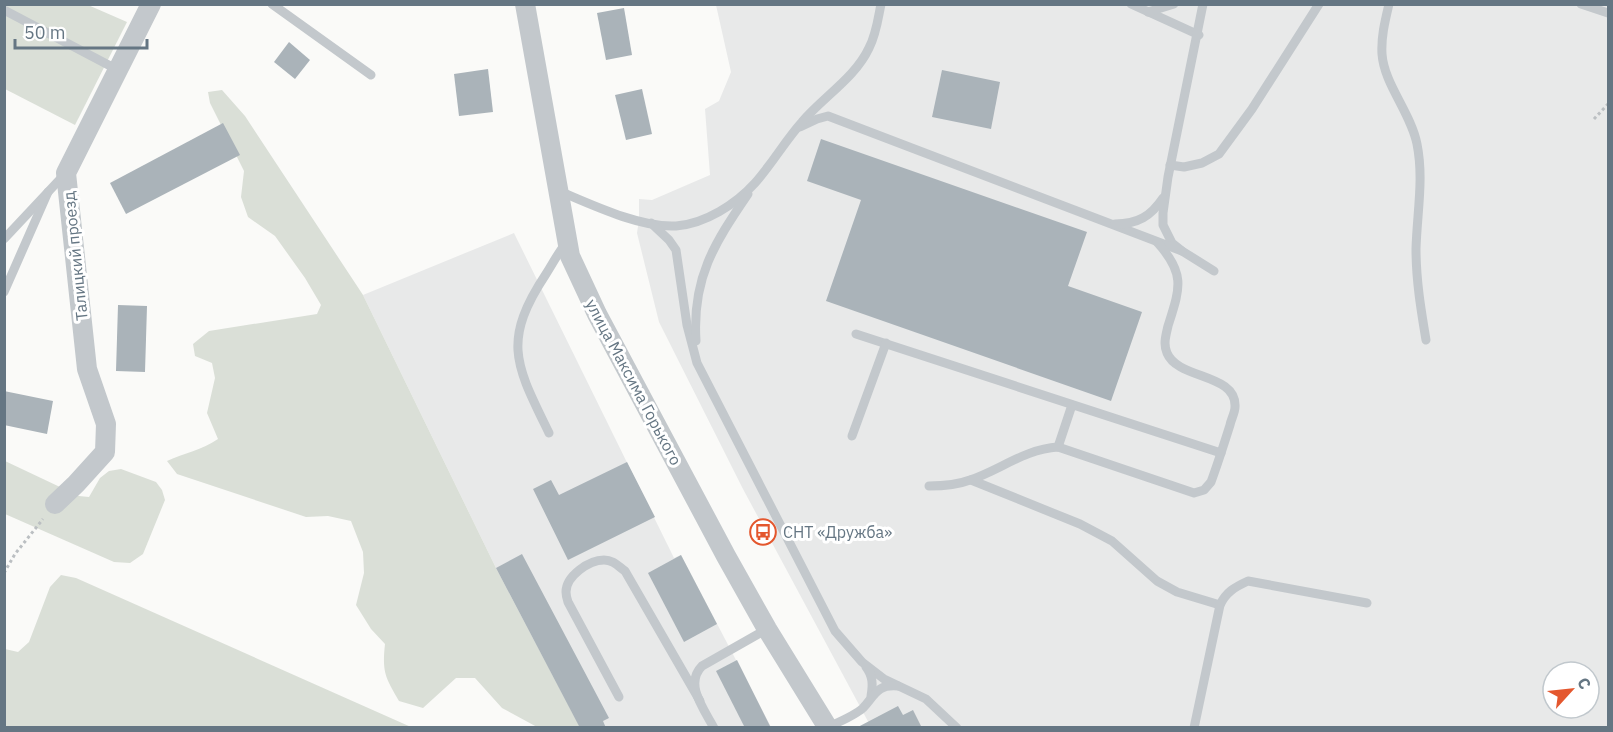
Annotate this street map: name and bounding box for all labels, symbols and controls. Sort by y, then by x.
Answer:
scale bar [15,12,147,50]
text: 50 m [24,21,66,44]
street label: Талицкий проезд [58,190,92,322]
street label: улица Максима Горького [582,296,686,468]
bus stop icon: СНТ «Дружба» [748,517,778,547]
place label: СНТ «Дружба» [783,522,892,542]
north arrow [1541,660,1601,720]
text: С [1573,674,1596,692]

